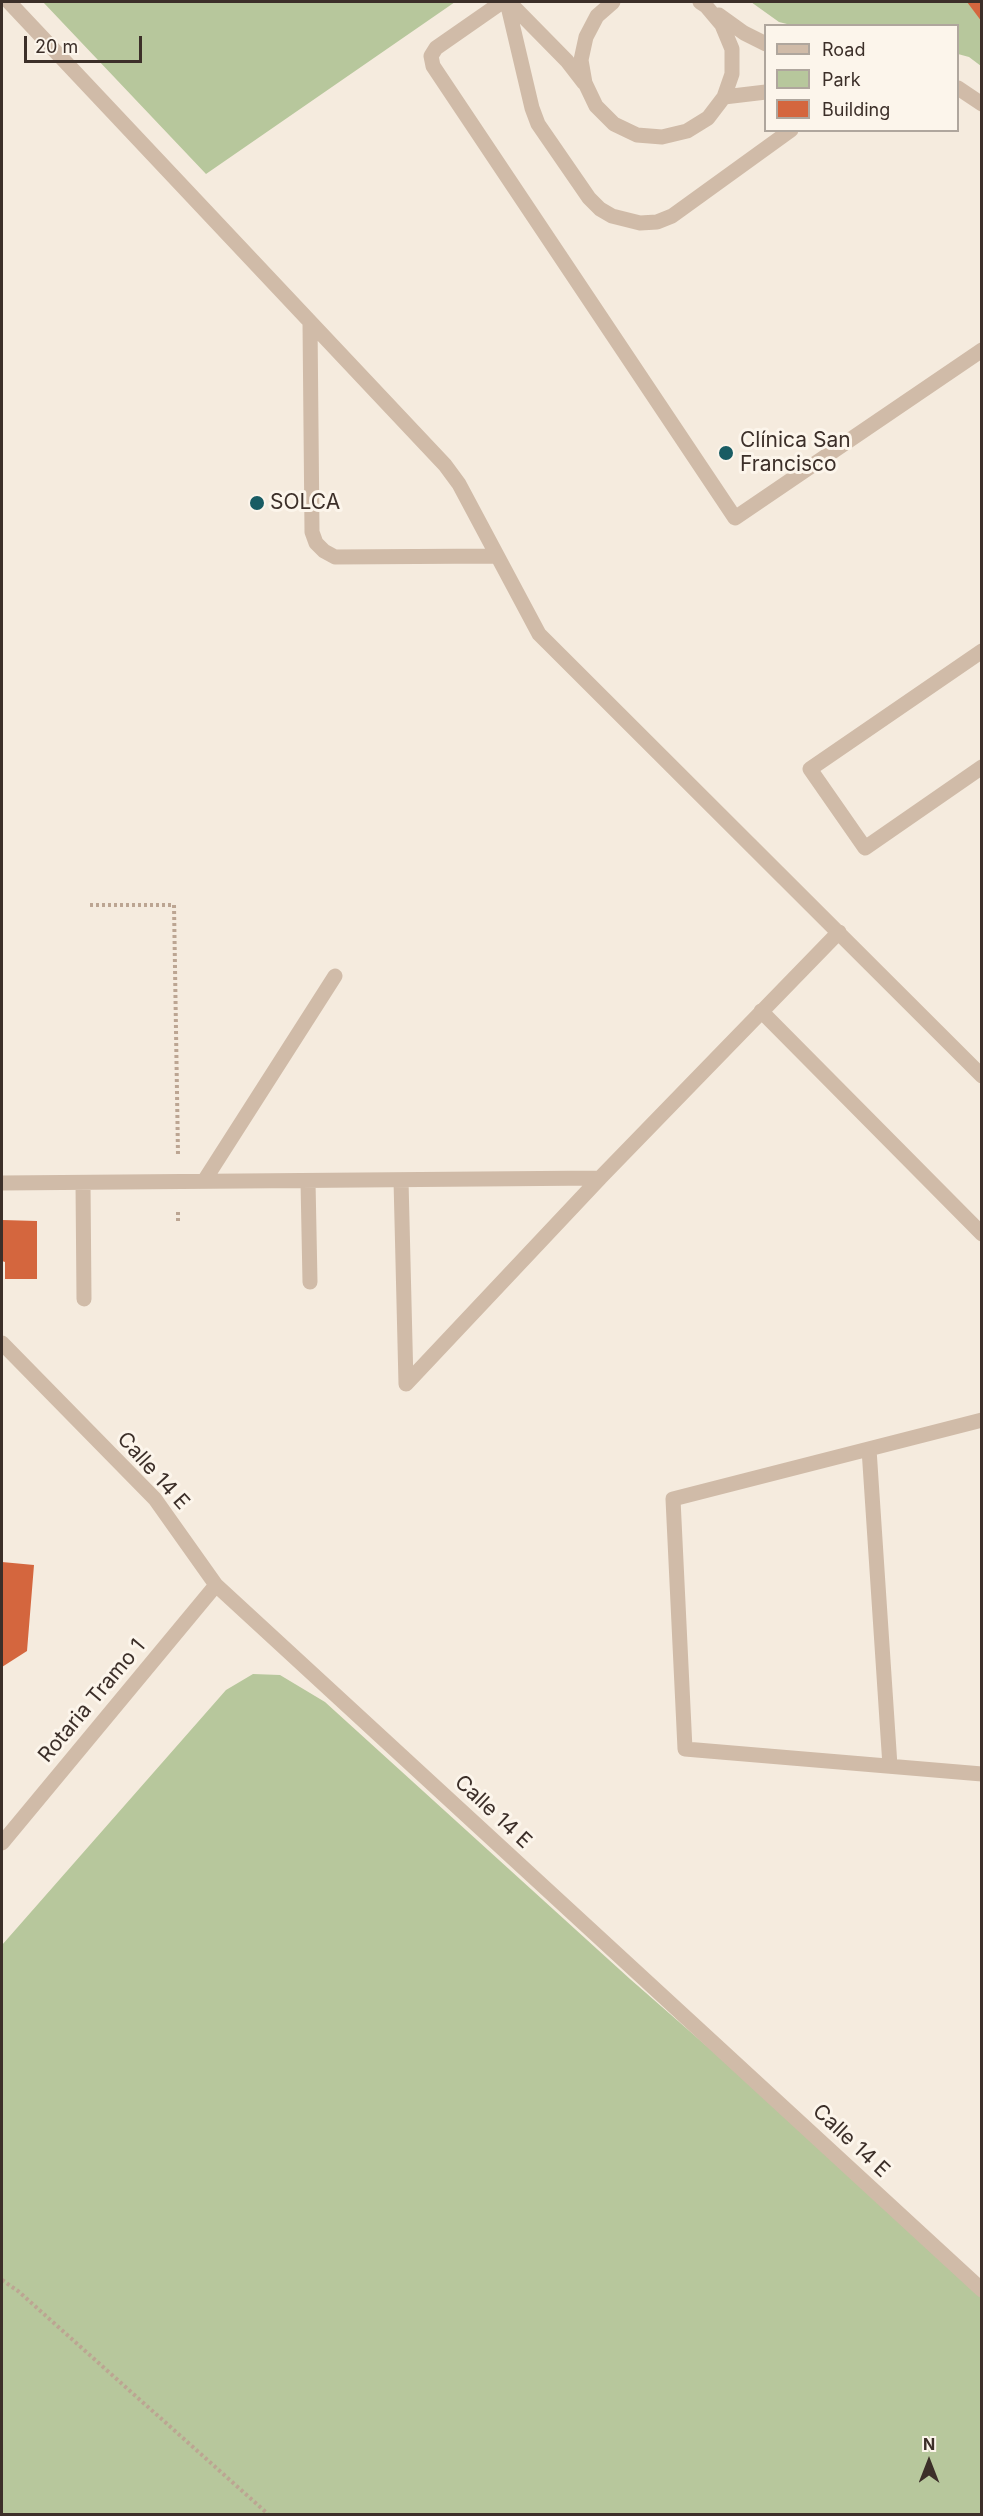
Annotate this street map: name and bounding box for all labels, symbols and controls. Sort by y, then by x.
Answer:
scale bar [27,24,146,62]
legend [764,24,959,132]
text: 20 m [35,36,78,57]
text: Road [822,39,865,60]
text: Park [822,69,861,90]
text: Building [822,99,890,120]
place label: Clínica San Francisco [740,428,851,478]
marker: Clínica San Francisco [717,444,735,462]
place label: SOLCA [270,490,340,516]
marker: SOLCA [248,494,266,512]
street label: Calle 14 E [111,1427,195,1515]
street label: Rotaria Tramo 1 [33,1634,151,1768]
street label: Calle 14 E [449,1770,537,1854]
street label: Calle 14 E [807,2099,895,2183]
north arrow [899,2432,959,2492]
text: N [923,2434,935,2454]

